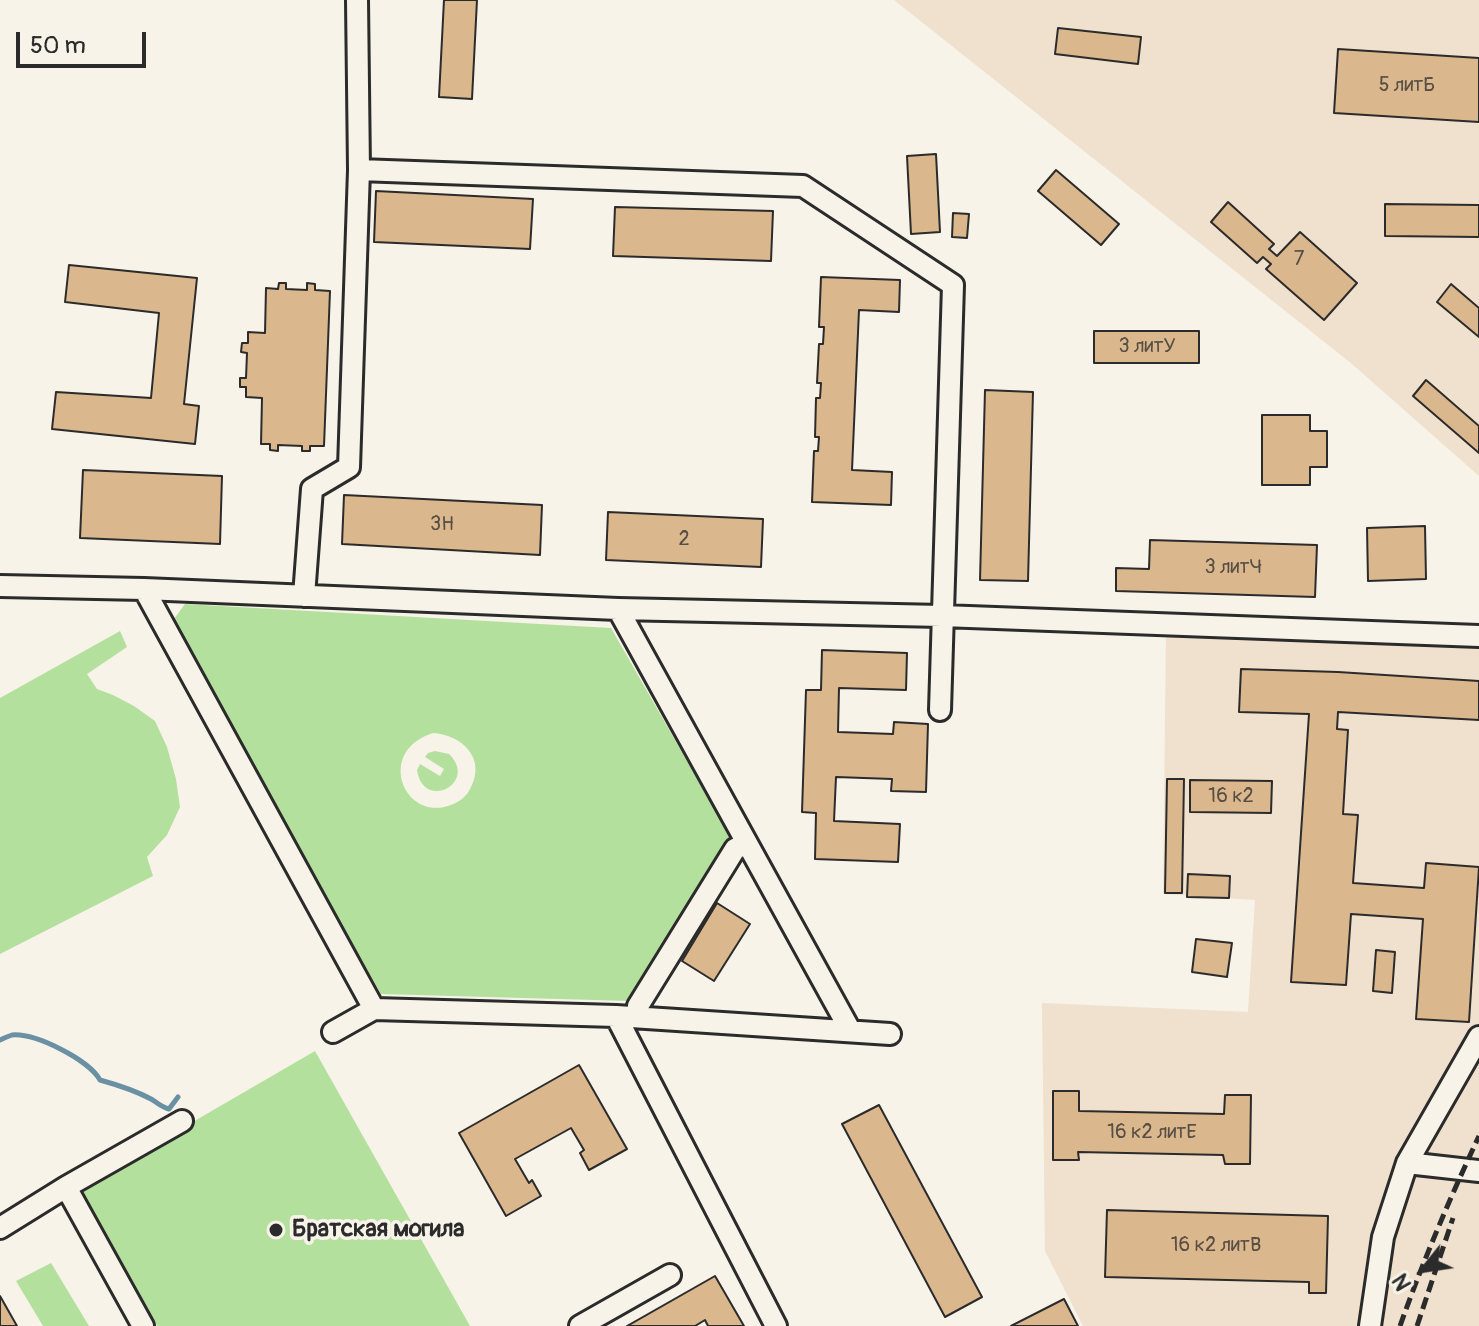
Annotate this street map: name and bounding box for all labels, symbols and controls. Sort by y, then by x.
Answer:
scale bar [20,16,150,66]
text: 50 m [30,31,86,60]
house number: 5 литБ [1379,74,1435,98]
house number: 7 [1294,248,1304,272]
house number: 3 литУ [1119,335,1175,359]
house number: 3Н [430,513,454,537]
house number: 2 [678,528,690,552]
house number: 3 литЧ [1205,556,1261,580]
house number: 16 к2 [1208,785,1254,809]
house number: 16 к2 литЕ [1107,1121,1197,1145]
place label: Братская могила [292,1216,464,1244]
marker: Братская могила [267,1221,285,1239]
north arrow [1383,1230,1463,1310]
house number: 16 к2 литВ [1171,1234,1261,1258]
text: N [1386,1269,1418,1295]

